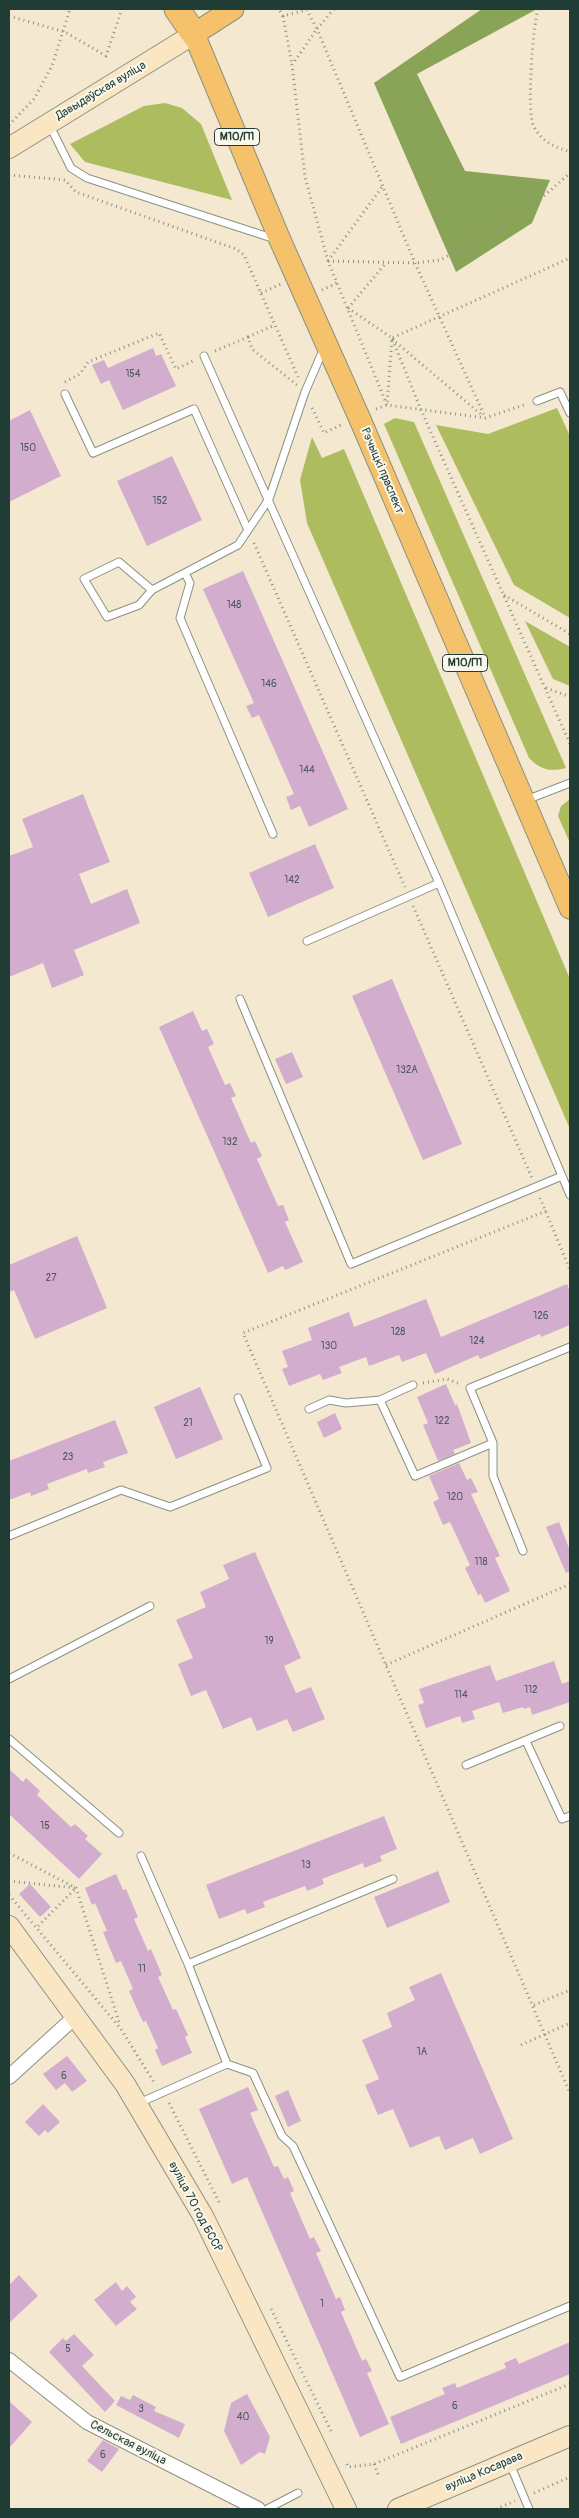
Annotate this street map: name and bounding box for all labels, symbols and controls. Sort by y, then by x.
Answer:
street label: Давыдаўская вуліца [53,58,149,124]
road number: М10/П1 [214,128,260,146]
house number: 154 [125,368,141,380]
street label: Рэчыцкі праспект [357,426,407,516]
house number: 150 [20,442,36,454]
house number: 152 [153,495,167,507]
house number: 148 [227,599,241,611]
road number: М10/П1 [442,654,488,671]
house number: 146 [261,678,277,690]
house number: 144 [299,764,315,776]
house number: 142 [284,874,300,886]
house number: 132А [396,1064,418,1076]
house number: 132 [222,1136,238,1148]
house number: 27 [46,1272,56,1284]
house number: 126 [533,1310,549,1322]
house number: 128 [391,1326,405,1338]
house number: 124 [469,1335,485,1347]
house number: 130 [321,1340,337,1352]
house number: 122 [434,1415,450,1427]
house number: 21 [183,1417,193,1429]
house number: 23 [63,1451,73,1463]
house number: 120 [447,1491,463,1503]
house number: 118 [475,1556,487,1568]
house number: 19 [264,1635,274,1647]
house number: 112 [524,1684,538,1696]
house number: 114 [454,1689,468,1701]
house number: 15 [40,1820,50,1832]
house number: 13 [301,1859,311,1871]
house number: 11 [138,1963,146,1975]
house number: 1А [417,2046,427,2058]
house number: 6 [61,2070,67,2082]
street label: вуліца 70 год БССР [165,2159,225,2255]
house number: 1 [320,2298,324,2310]
house number: 5 [65,2343,71,2355]
house number: 6 [452,2400,458,2412]
house number: 3 [138,2403,144,2415]
house number: 40 [237,2411,249,2423]
street label: Сельская вуліца [87,2418,169,2468]
house number: 6 [100,2449,106,2461]
street label: вуліца Косарава [443,2449,525,2495]

